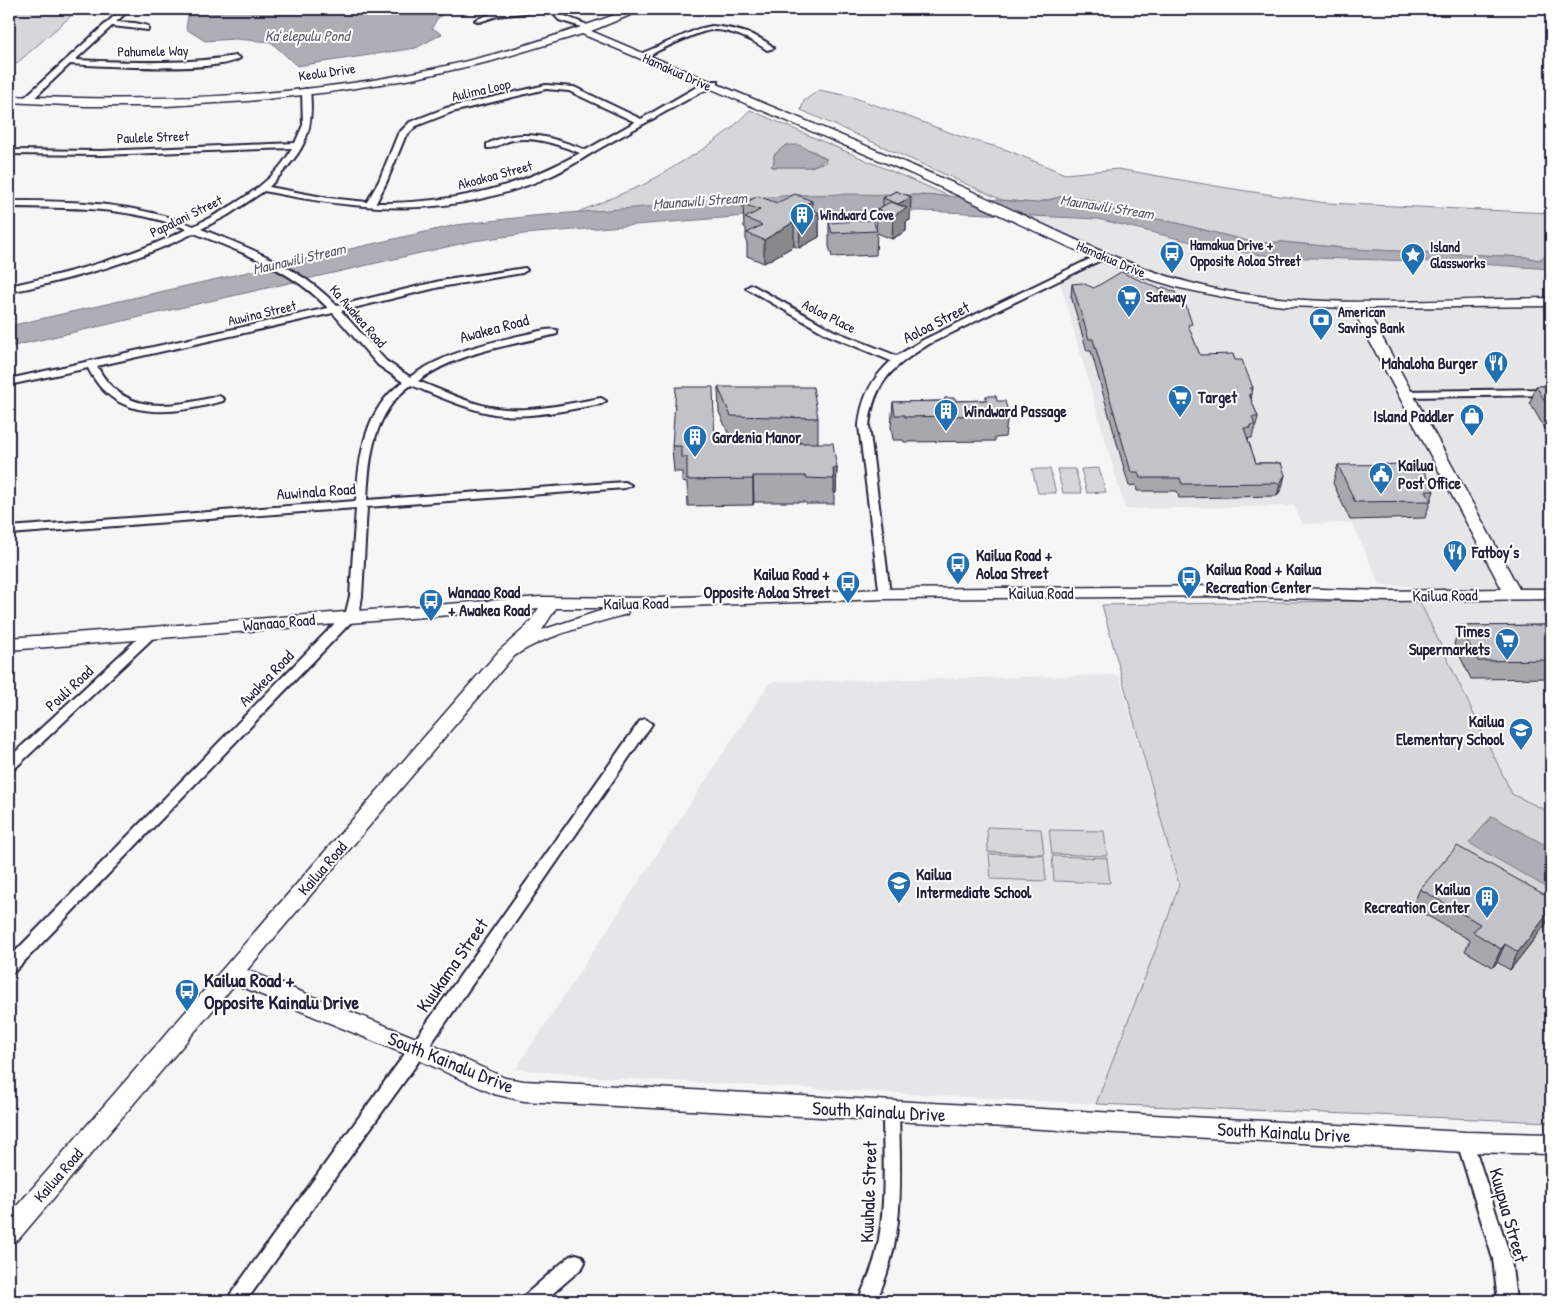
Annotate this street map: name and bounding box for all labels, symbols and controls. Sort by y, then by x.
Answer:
water label: Kaʻelepulu Pond [265,25,352,46]
street label: Pahumele Way [117,40,189,62]
street label: Hamakua Drive [640,48,715,95]
street label: Keolu Drive [297,58,357,85]
street label: Aulima Loop [450,74,512,106]
street label: Paulele Street [117,126,190,147]
street label: Akoakoa Street [455,155,534,194]
water label: Maunawili Stream [652,187,749,214]
water label: Maunawili Stream [1059,189,1156,224]
street label: Papalani Street [146,190,226,242]
building icon: Windward Cove [789,202,815,236]
place label: Windward Cove [820,205,895,224]
street label: Hamakua Drive [1074,235,1149,282]
place label: Hamakua Drive + Opposite Aoloa Street [1190,235,1302,272]
water label: Maunawili Stream [251,237,348,279]
place label: Island Glassworks [1430,237,1486,272]
bus stop icon: Hamakua Drive + Opposite Aoloa Street [1159,240,1185,274]
place icon: Island Glassworks [1400,242,1426,276]
street label: Ka Awakea Road [326,280,391,352]
supermarket icon: Safeway [1116,284,1142,318]
place label: Safeway [1146,287,1186,308]
street label: Aoloa Place [799,294,860,337]
street label: Auwina Street [226,295,298,330]
street label: Aoloa Street [899,296,974,348]
place label: American Savings Bank [1338,302,1405,339]
bank icon: American Savings Bank [1308,307,1334,341]
street label: Awakea Road [457,308,531,348]
restaurant icon: Mahaloha Burger [1483,350,1509,384]
place label: Mahaloha Burger [1382,352,1479,375]
supermarket icon: Target [1167,384,1193,418]
place label: Target [1197,386,1237,409]
building icon: Windward Passage [933,398,959,432]
place label: Windward Passage [964,400,1067,423]
shop icon: Island Paddler [1459,403,1485,437]
place label: Island Paddler [1373,405,1455,427]
building icon: Gardenia Manor [682,424,708,458]
place label: Gardenia Manor [712,426,802,448]
place label: Kailua Post Office [1398,454,1462,494]
public building icon: Kailua Post Office [1368,461,1394,495]
street label: Auwinala Road [276,477,356,505]
restaurant icon: Fatboy’s [1442,539,1468,573]
place label: Fatboy’s [1471,541,1520,564]
place label: Kailua Road + Aoloa Street [976,544,1053,584]
bus stop icon: Kailua Road + Aoloa Street [945,551,971,585]
place label: Kailua Road + Kailua Recreation Center [1206,558,1322,598]
place label: Kailua Road + Opposite Aoloa Street [704,563,830,604]
bus stop icon: Kailua Road + Kailua Recreation Center [1176,565,1202,599]
bus stop icon: Kailua Road + Opposite Aoloa Street [835,570,861,604]
place label: Wanaao Road + Awakea Road [448,581,531,621]
street label: Kailua Road [1008,582,1074,604]
street label: Kailua Road [1412,583,1478,607]
bus stop icon: Wanaao Road + Awakea Road [418,588,444,622]
street label: Kailua Road [603,591,669,615]
street label: Wanaao Road [242,608,316,636]
place label: Times Supermarkets [1409,620,1491,661]
supermarket icon: Times Supermarkets [1494,627,1520,661]
street label: Awakea Road [234,645,298,711]
street label: Pouli Road [40,660,98,716]
place label: Kailua Elementary School [1396,710,1505,751]
school or university icon: Kailua Elementary School [1508,717,1534,751]
street label: Kailua Road [292,836,352,900]
place label: Kailua Intermediate School [916,863,1032,903]
school or university icon: Kailua Intermediate School [886,870,912,904]
place label: Kailua Recreation Center [1365,878,1471,918]
building icon: Kailua Recreation Center [1474,885,1500,919]
street label: Kuukama Street [410,912,494,1017]
place label: Kailua Road + Opposite Kainalu Drive [204,967,359,1016]
bus stop icon: Kailua Road + Opposite Kainalu Drive [174,978,200,1012]
street label: South Kainalu Drive [384,1025,518,1099]
street label: South Kainalu Drive [812,1095,947,1127]
street label: South Kainalu Drive [1217,1116,1352,1148]
street label: Kuuhale Street [853,1140,883,1243]
street label: Kailua Road [28,1143,88,1207]
street label: Kuupua Street [1483,1165,1535,1266]

